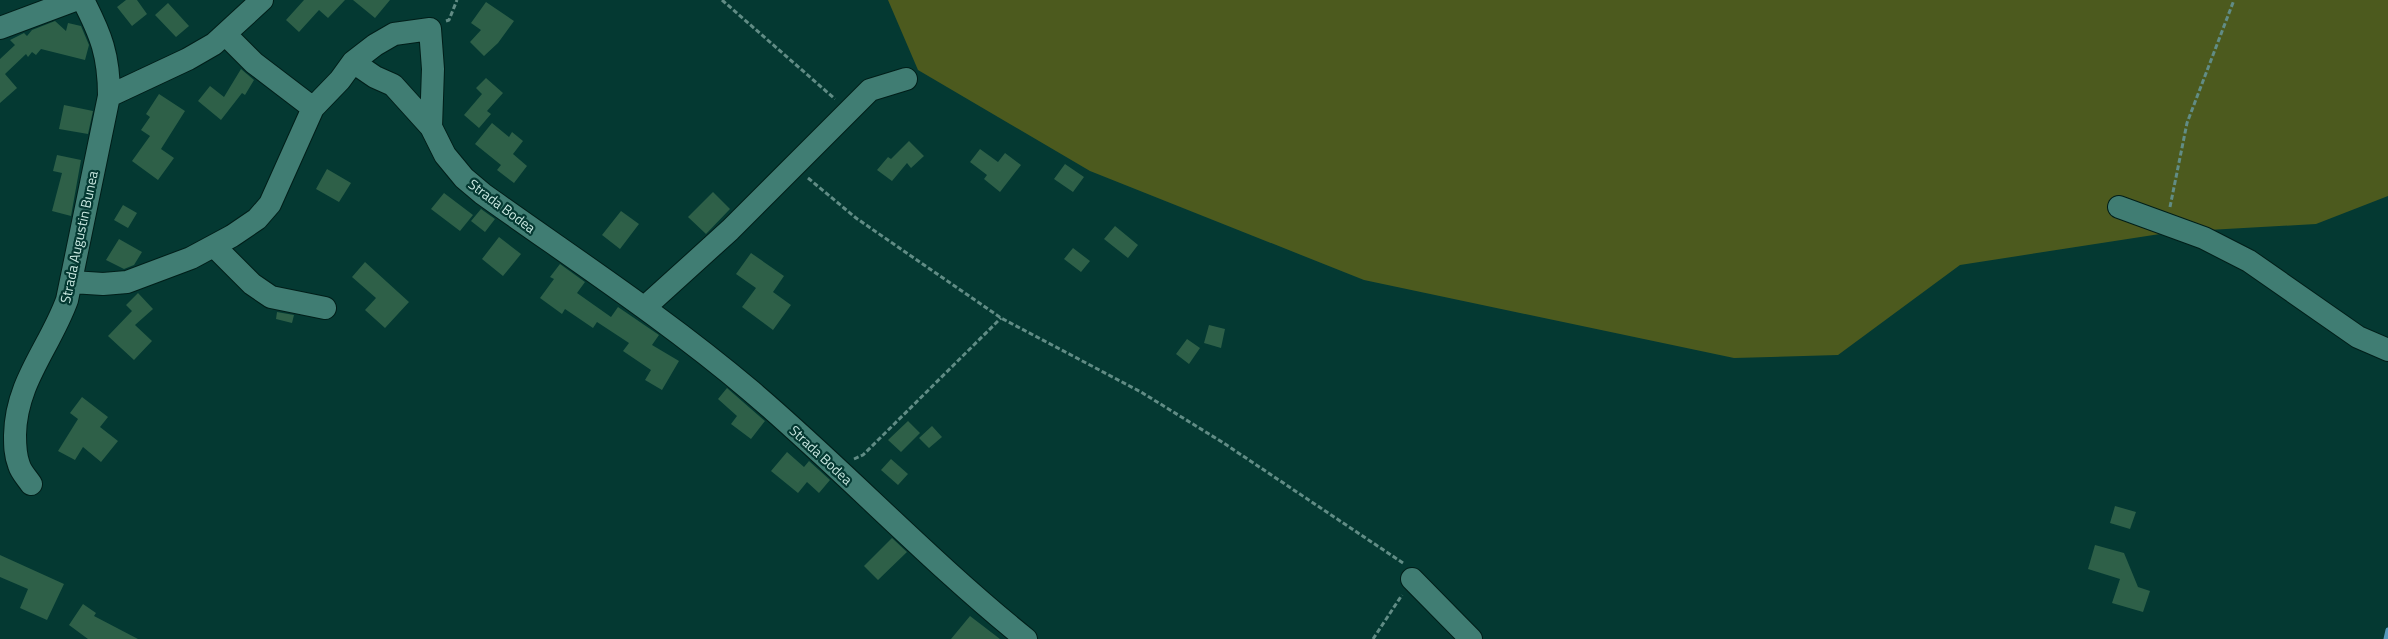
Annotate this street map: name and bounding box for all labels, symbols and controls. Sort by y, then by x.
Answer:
street label: Strada Augustin Bunea [54,169,103,305]
street label: Strada Bodea [464,173,540,238]
street label: Strada Bodea [785,420,857,489]

